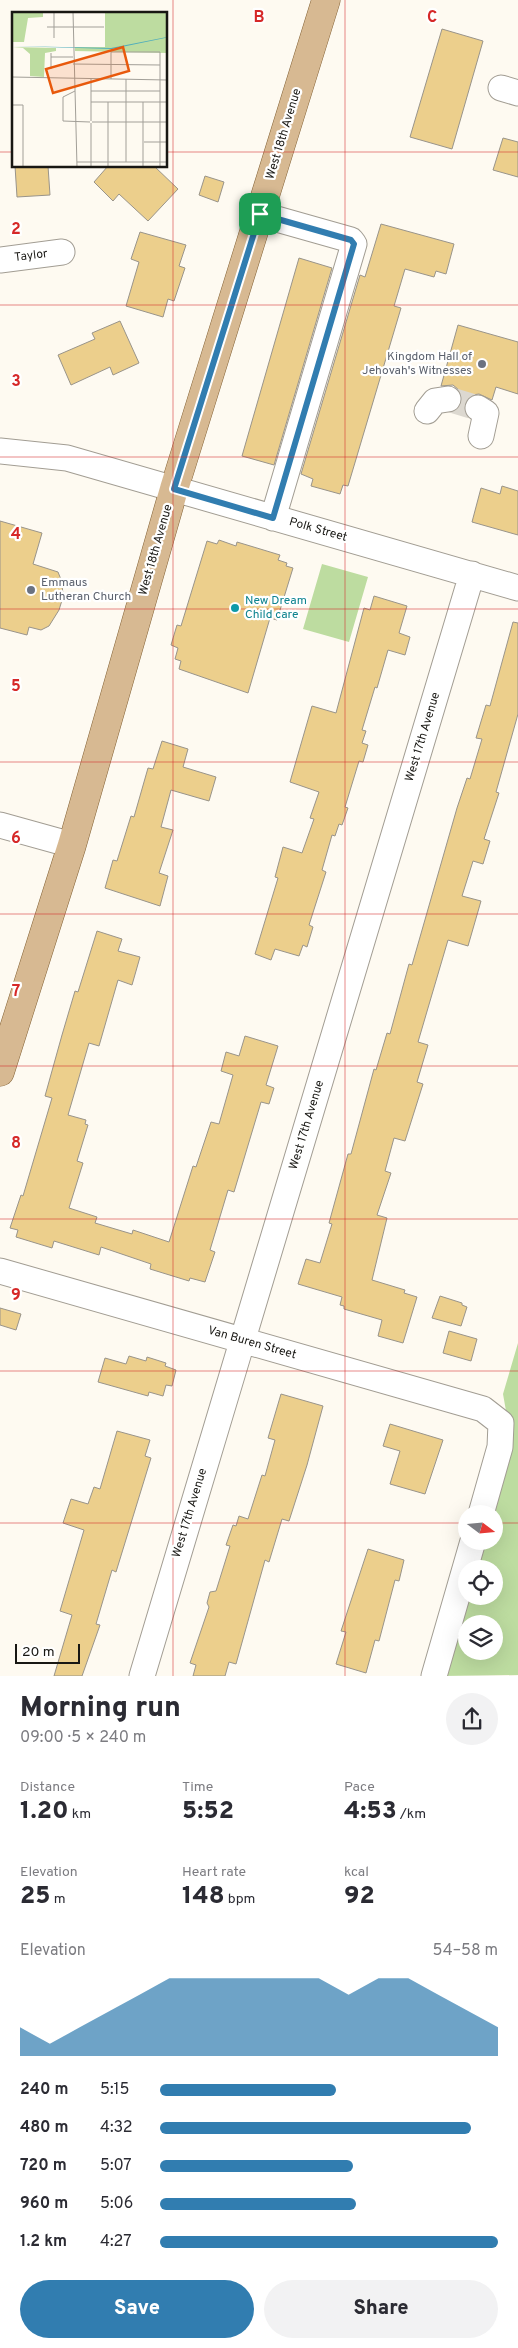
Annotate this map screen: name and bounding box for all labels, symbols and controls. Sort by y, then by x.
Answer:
text: B [253,8,265,28]
text: C [427,8,437,28]
inset map [12,12,168,168]
street label: West 18th Avenue [263,87,305,181]
pin [239,193,281,235]
icon: arrive [246,200,274,228]
text: 2 [11,220,21,240]
street label: Taylor [13,246,49,266]
place label: Kingdom Hall of Jehovah's Witnesses [362,349,472,379]
marker: Kingdom Hall of Jehovah's Witnesses [476,358,488,370]
text: 3 [11,372,21,392]
street label: West 18th Avenue [135,503,177,597]
street label: Polk Street [287,514,349,546]
text: 4 [11,525,21,545]
place label: Emmaus Lutheran Church [41,575,131,605]
marker: Emmaus Lutheran Church [25,584,37,596]
place label: New Dream Child care [245,593,307,623]
marker: New Dream Child care [229,602,241,614]
text: 5 [11,677,21,697]
street label: West 17th Avenue [402,690,444,784]
text: 6 [11,829,21,849]
text: 7 [12,982,20,1002]
street label: West 17th Avenue [286,1078,328,1172]
text: 8 [11,1134,21,1154]
text: 9 [11,1286,21,1306]
street label: Van Buren Street [206,1323,298,1363]
street label: West 17th Avenue [169,1466,211,1560]
north arrow [458,1505,502,1550]
map controls [458,1505,503,1660]
button: locate [458,1560,503,1605]
button: layers [458,1615,503,1660]
scale bar [15,1640,80,1664]
text: 20 m [22,1644,55,1661]
text: Morning run [20,1691,181,1727]
button: share [446,1693,498,1745]
text: 09:00 · 5 × 240 m [20,1728,146,1748]
text: Distance [20,1779,75,1796]
text: Time [182,1779,213,1796]
text: Pace [344,1779,375,1796]
text: 1.20 [20,1796,69,1828]
text: 5:52 [182,1796,234,1828]
text: 4:53 [344,1796,397,1828]
text: km [69,1806,91,1823]
text: /km [397,1806,426,1823]
text: Elevation [20,1864,78,1881]
text: Heart rate [182,1864,246,1881]
text: kcal [344,1864,369,1881]
text: 25 [20,1881,50,1913]
text: 148 [182,1881,225,1913]
text: 92 [344,1881,375,1913]
text: m [50,1891,66,1908]
text: bpm [225,1891,255,1908]
text: Elevation [20,1941,86,1961]
text: 54–58 m [433,1941,498,1961]
text: 240 m [20,2080,69,2100]
text: 5:15 [100,2080,129,2100]
text: 480 m [20,2118,69,2138]
text: 4:32 [100,2118,133,2138]
text: 720 m [20,2156,67,2176]
text: 5:07 [100,2156,132,2176]
text: 960 m [20,2194,68,2214]
text: 5:06 [100,2194,133,2214]
text: 1.2 km [20,2232,67,2252]
text: 4:27 [100,2232,132,2252]
button: Save [20,2280,254,2338]
button: Share [264,2280,498,2338]

